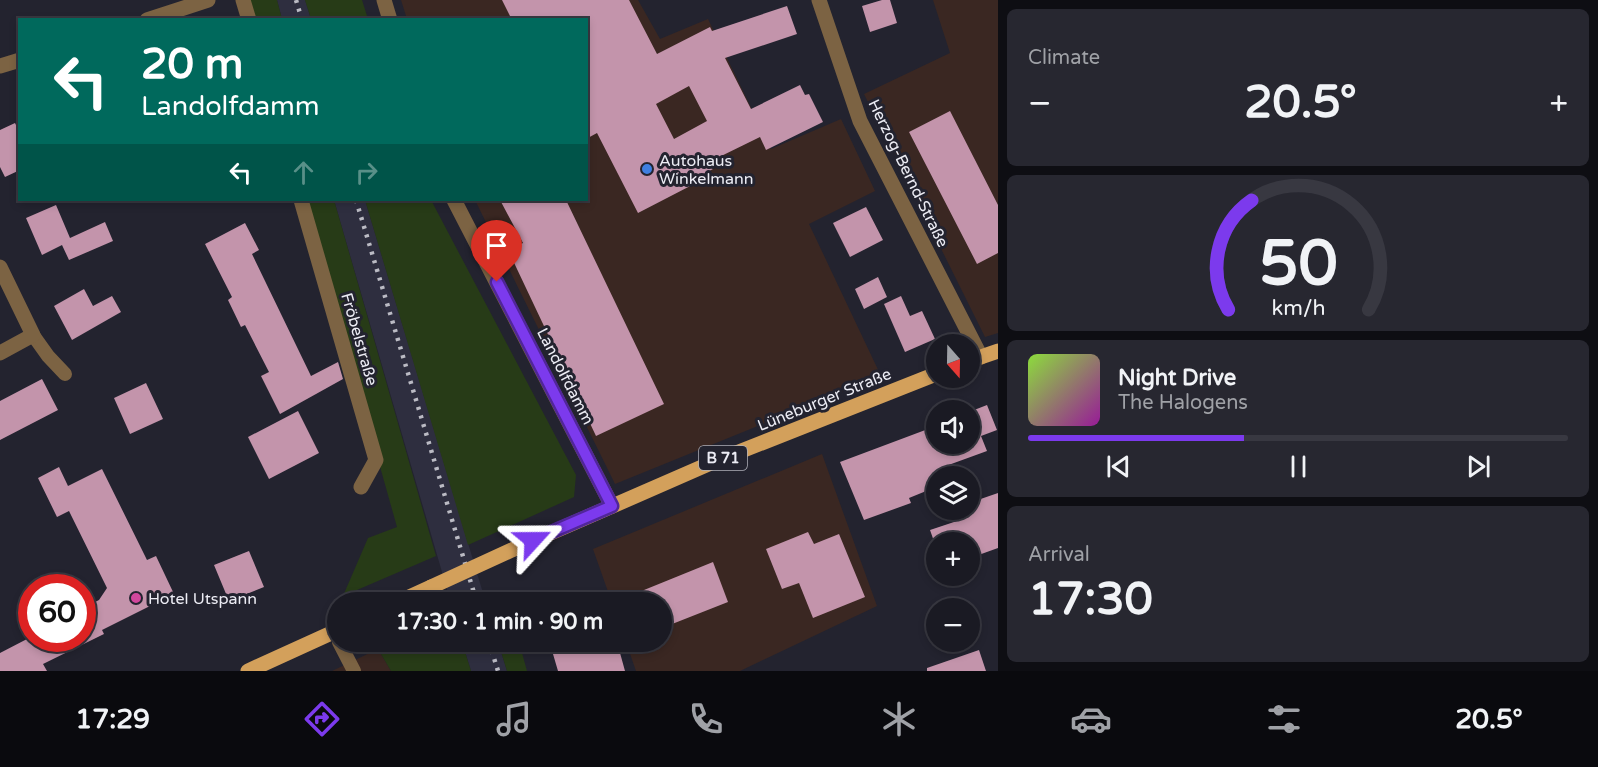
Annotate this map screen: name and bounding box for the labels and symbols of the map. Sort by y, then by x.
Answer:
street label: Herzog-Bernd-Straße [864,96,953,251]
place label: Autohaus Winkelmann [659,151,754,189]
marker: Autohaus Winkelmann [640,162,654,176]
pin [471,220,522,282]
street label: Fröbelstraße [336,291,382,388]
street label: Landolfdamm [532,325,598,428]
north arrow [926,334,980,388]
street label: Lüneburger Straße [755,364,894,436]
road number: B 71 [699,446,747,470]
position arrow [501,508,565,572]
speed limit sign: 60 [18,574,96,652]
place label: Hotel Utspann [148,589,257,609]
marker: Hotel Utspann [129,591,143,605]

